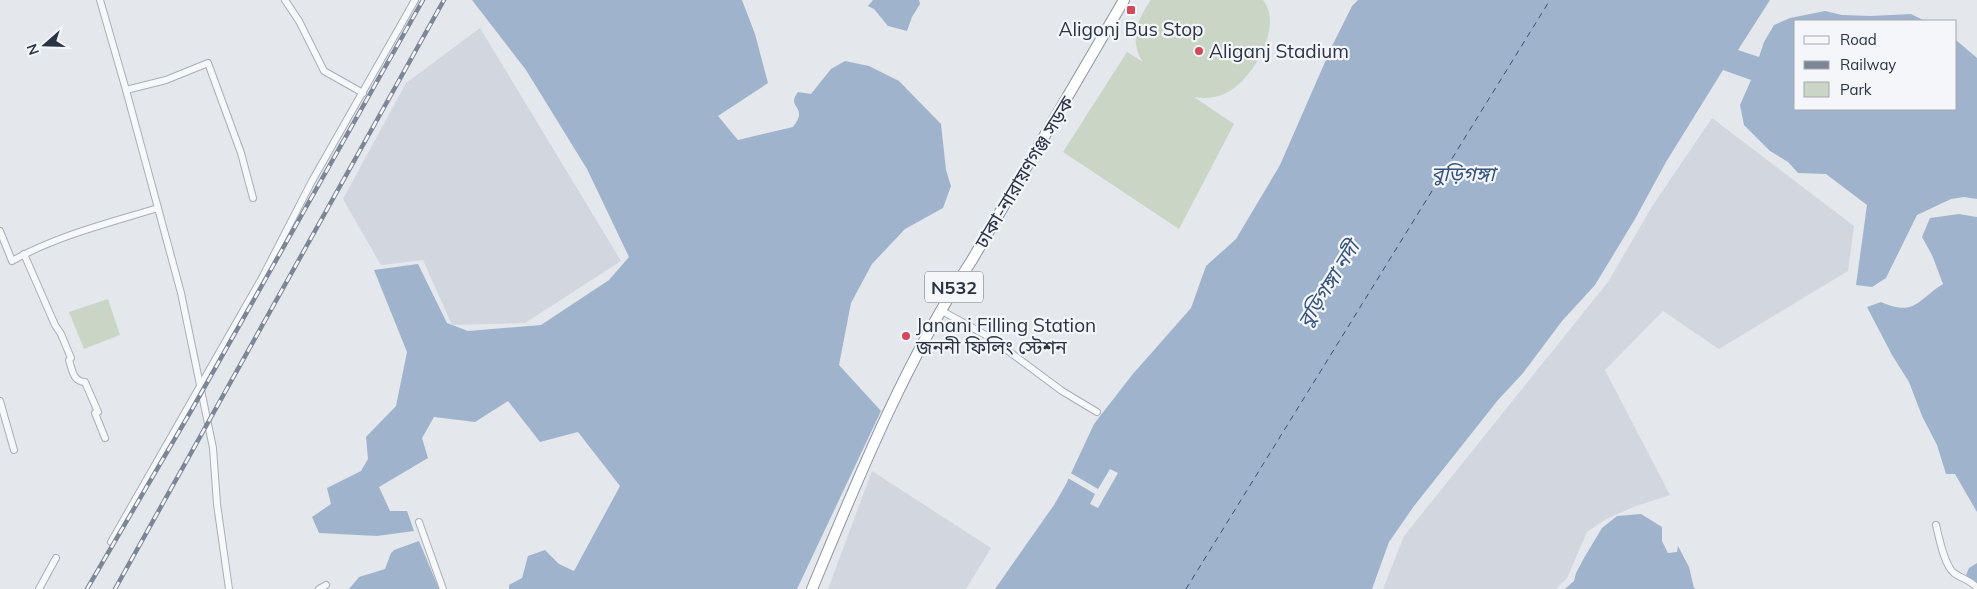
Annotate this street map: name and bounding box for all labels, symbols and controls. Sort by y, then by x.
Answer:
marker: Aligonj Bus Stop [1125,4,1137,16]
place label: Aligonj Bus Stop [1059,17,1203,41]
north arrow [20,20,70,70]
legend [1794,20,1957,110]
text: Road [1840,30,1877,49]
place label: Aliganj Stadium [1209,39,1349,63]
text: N [23,41,43,57]
marker: Aliganj Stadium [1193,45,1205,57]
text: Railway [1840,55,1896,74]
text: Park [1840,80,1872,99]
street label: ঢাকা-নারায়ণগঞ্জ সড়ক [969,91,1079,253]
water label: বুড়িগঙ্গা [1431,161,1498,186]
water label: বুড়িগঙ্গা নদী [1292,233,1366,332]
road number: N532 [925,272,983,302]
place label: Janani Filling Station জননী ফিলিং স্টেশন [915,313,1096,359]
marker: Janani Filling Station জননী ফিলিং স্টেশন [900,330,912,342]

